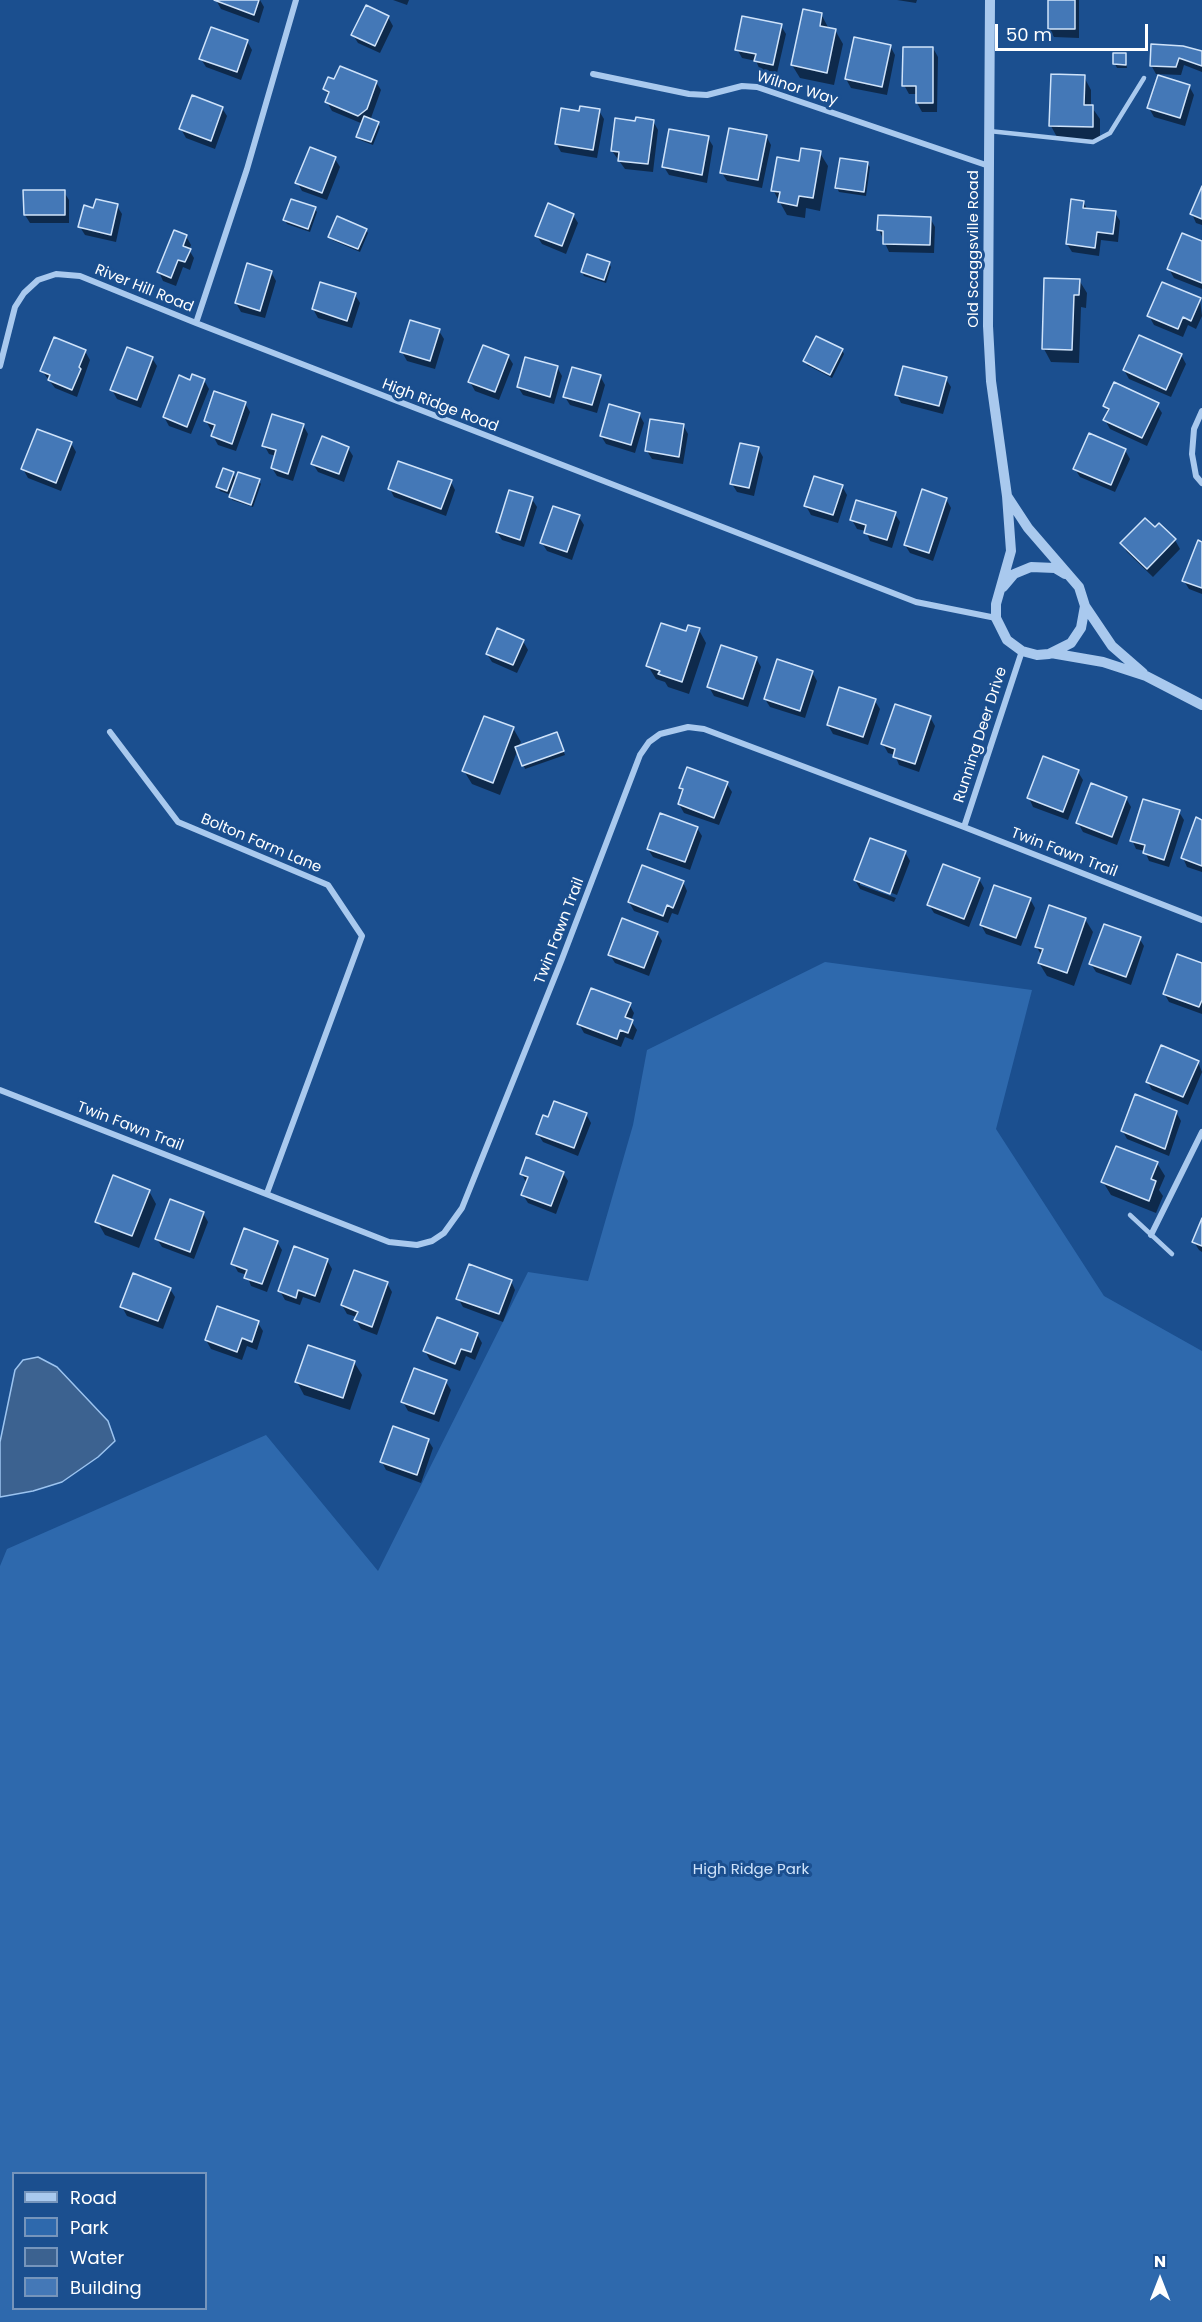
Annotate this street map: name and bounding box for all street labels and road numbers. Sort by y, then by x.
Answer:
street label: Wilnor Way [754,68,840,110]
street label: Old Scaggsville Road [965,170,983,328]
street label: River Hill Road [92,261,196,317]
street label: High Ridge Road [379,376,501,436]
street label: Running Deer Drive [951,665,1011,805]
street label: Bolton Farm Lane [198,810,324,878]
street label: Twin Fawn Trail [1008,824,1120,882]
street label: Twin Fawn Trail [531,875,589,987]
street label: Twin Fawn Trail [74,1098,186,1156]

